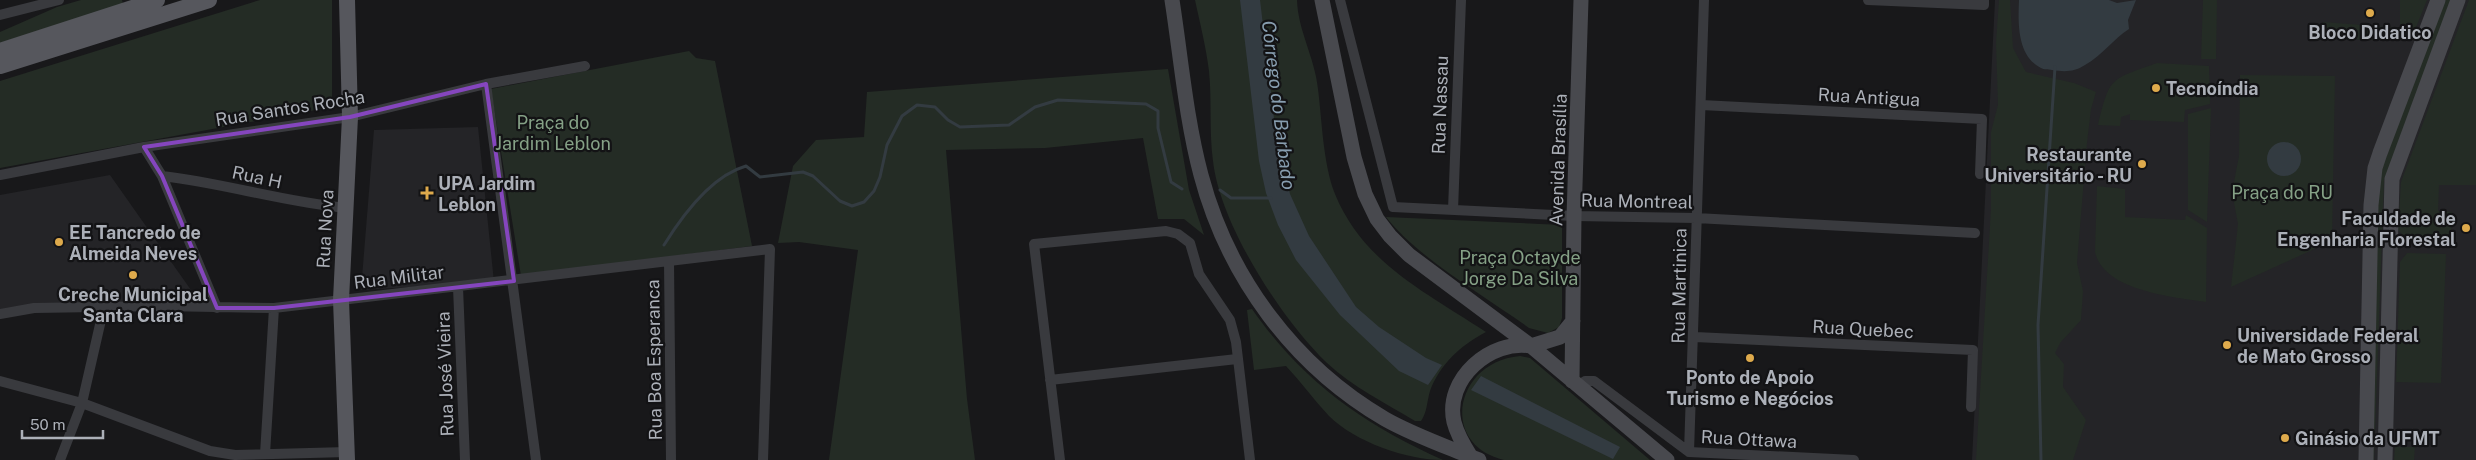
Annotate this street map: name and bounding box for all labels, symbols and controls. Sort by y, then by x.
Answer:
marker: Bloco Didatico [2364,7,2376,19]
water label: Córrego do Barbado [1258,19,1300,191]
place label: Bloco Didatico [2308,22,2432,43]
street label: Rua Nassau [1428,55,1452,155]
place label: Tecnoíndia [2166,78,2258,99]
marker: Tecnoíndia [2150,82,2162,94]
street label: Rua Antigua [1817,84,1921,110]
street label: Rua Santos Rocha [214,86,366,130]
street label: Avenida Brasília [1545,93,1571,227]
park label: Praça do Jardim Leblon [495,112,611,154]
place label: Restaurante Universitário - RU [1984,144,2132,186]
marker: Restaurante Universitário - RU [2136,158,2148,170]
street label: Rua H [230,161,284,193]
place label: UPA Jardim Leblon [438,173,536,215]
park label: Praça do RU [2231,182,2333,203]
marker: UPA Jardim Leblon [420,186,434,200]
street label: Rua Nova [312,189,338,269]
street label: Rua Montreal [1581,190,1693,212]
place label: Faculdade de Engenharia Florestal [2277,208,2456,250]
place label: EE Tancredo de Almeida Neves [69,222,201,264]
marker: Faculdade de Engenharia Florestal [2460,222,2472,234]
street label: Rua Martinica [1667,228,1691,344]
marker: EE Tancredo de Almeida Neves [53,236,65,248]
park label: Praça Octayde Jorge Da Silva [1459,247,1581,289]
street label: Rua Militar [353,261,445,293]
marker: Creche Municipal Santa Clara [127,269,139,281]
street label: Rua Boa Esperanca [642,279,666,441]
place label: Creche Municipal Santa Clara [58,284,208,326]
street label: Rua José Vieira [432,311,458,437]
street label: Rua Quebec [1812,316,1914,342]
place label: Universidade Federal de Mato Grosso [2237,325,2419,367]
marker: Universidade Federal de Mato Grosso [2221,339,2233,351]
marker: Ponto de Apoio Turismo e Negócios [1744,352,1756,364]
place label: Ponto de Apoio Turismo e Negócios [1666,367,1834,409]
scale bar [22,408,104,440]
text: 50 m [30,416,65,433]
street label: Rua Ottawa [1700,426,1798,452]
place label: Ginásio da UFMT [2295,428,2440,449]
marker: Ginásio da UFMT [2279,432,2291,444]

